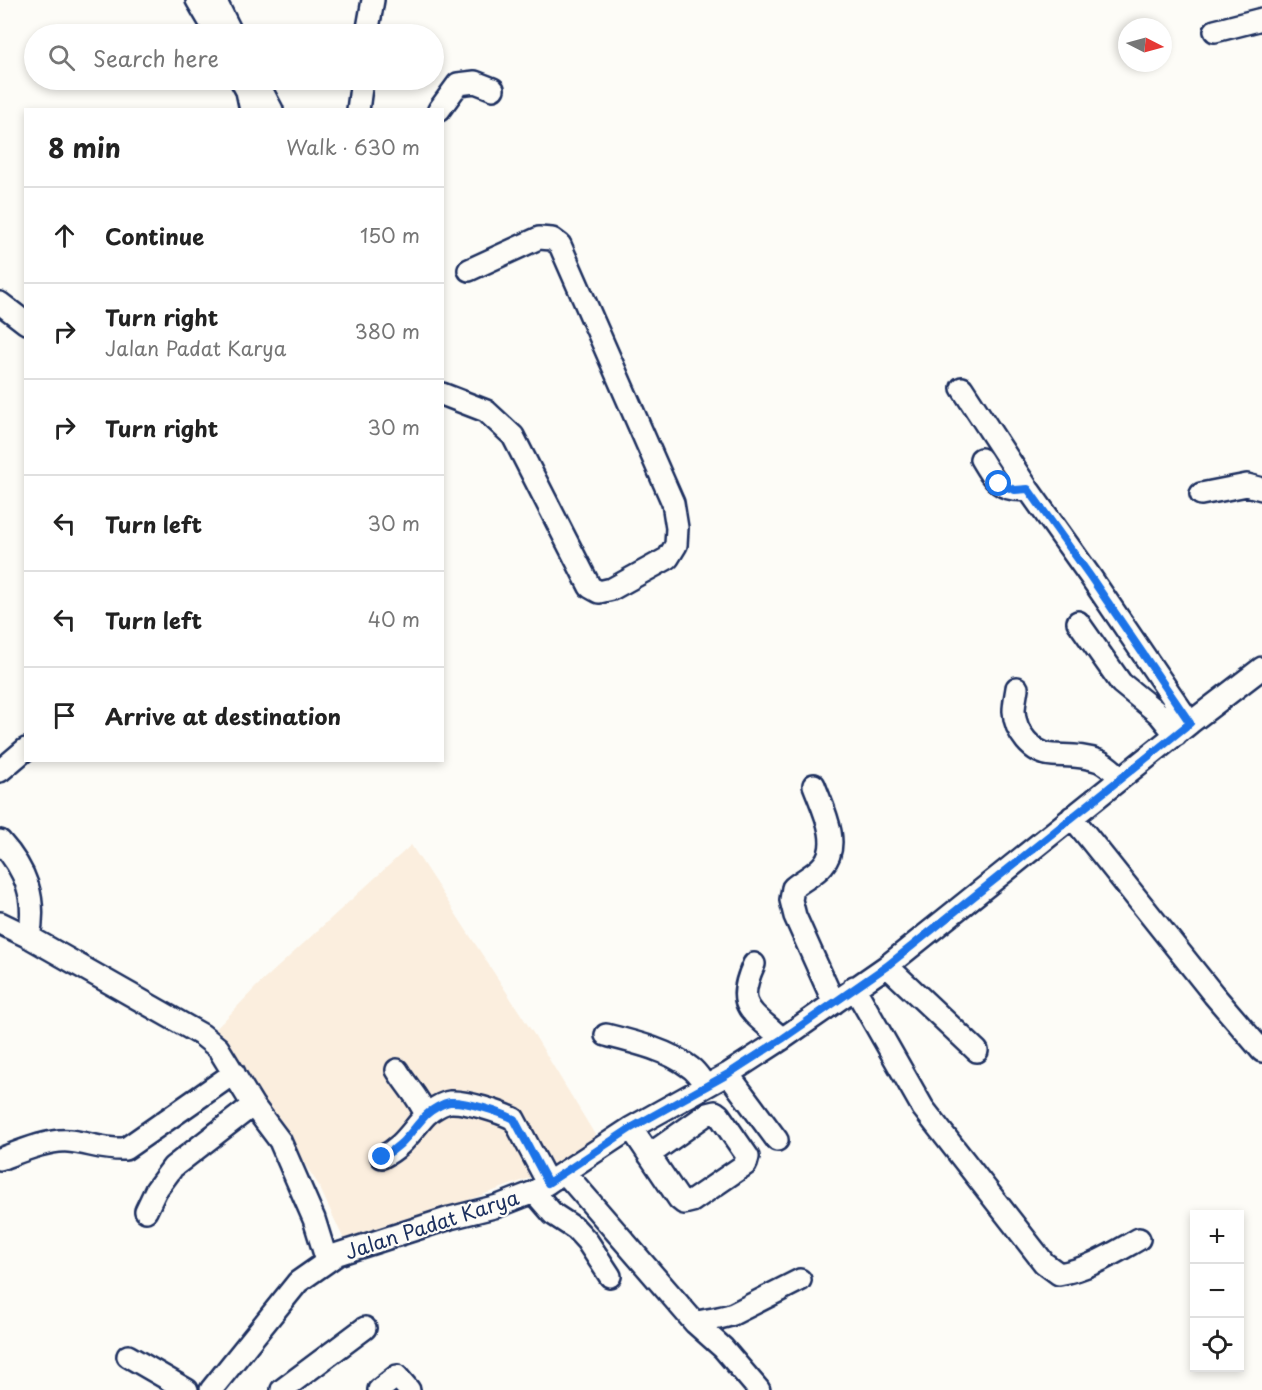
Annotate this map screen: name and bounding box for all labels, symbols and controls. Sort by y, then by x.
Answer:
north arrow [1118,18,1172,72]
search box [24,24,444,90]
icon: search [45,41,78,74]
text: Search here [93,41,219,74]
text: 8 min [48,128,121,167]
text: Walk · 630 m [286,132,420,162]
icon: ahead [48,219,81,252]
text: Continue [105,219,204,252]
text: 150 m [360,220,420,250]
text: Turn right [105,300,218,333]
icon: right [48,315,81,348]
text: 380 m [354,316,420,346]
text: Jalan Padat Karya [105,333,286,363]
icon: right [48,411,81,444]
text: Turn right [105,411,218,444]
text: 30 m [367,412,420,442]
route start [985,470,1011,496]
icon: left [48,507,81,540]
text: Turn left [105,507,202,540]
text: 30 m [367,508,420,538]
icon: left [48,603,81,636]
text: Turn left [105,603,202,636]
text: 40 m [368,604,420,634]
icon: arrive [48,699,81,732]
text: Arrive at destination [105,699,341,732]
route end [368,1143,394,1169]
street label: Jalan Padat Karya [341,1182,523,1266]
map controls [1190,1210,1244,1372]
button: + [1190,1210,1244,1264]
button: − [1190,1264,1244,1318]
button: locate [1190,1318,1244,1372]

